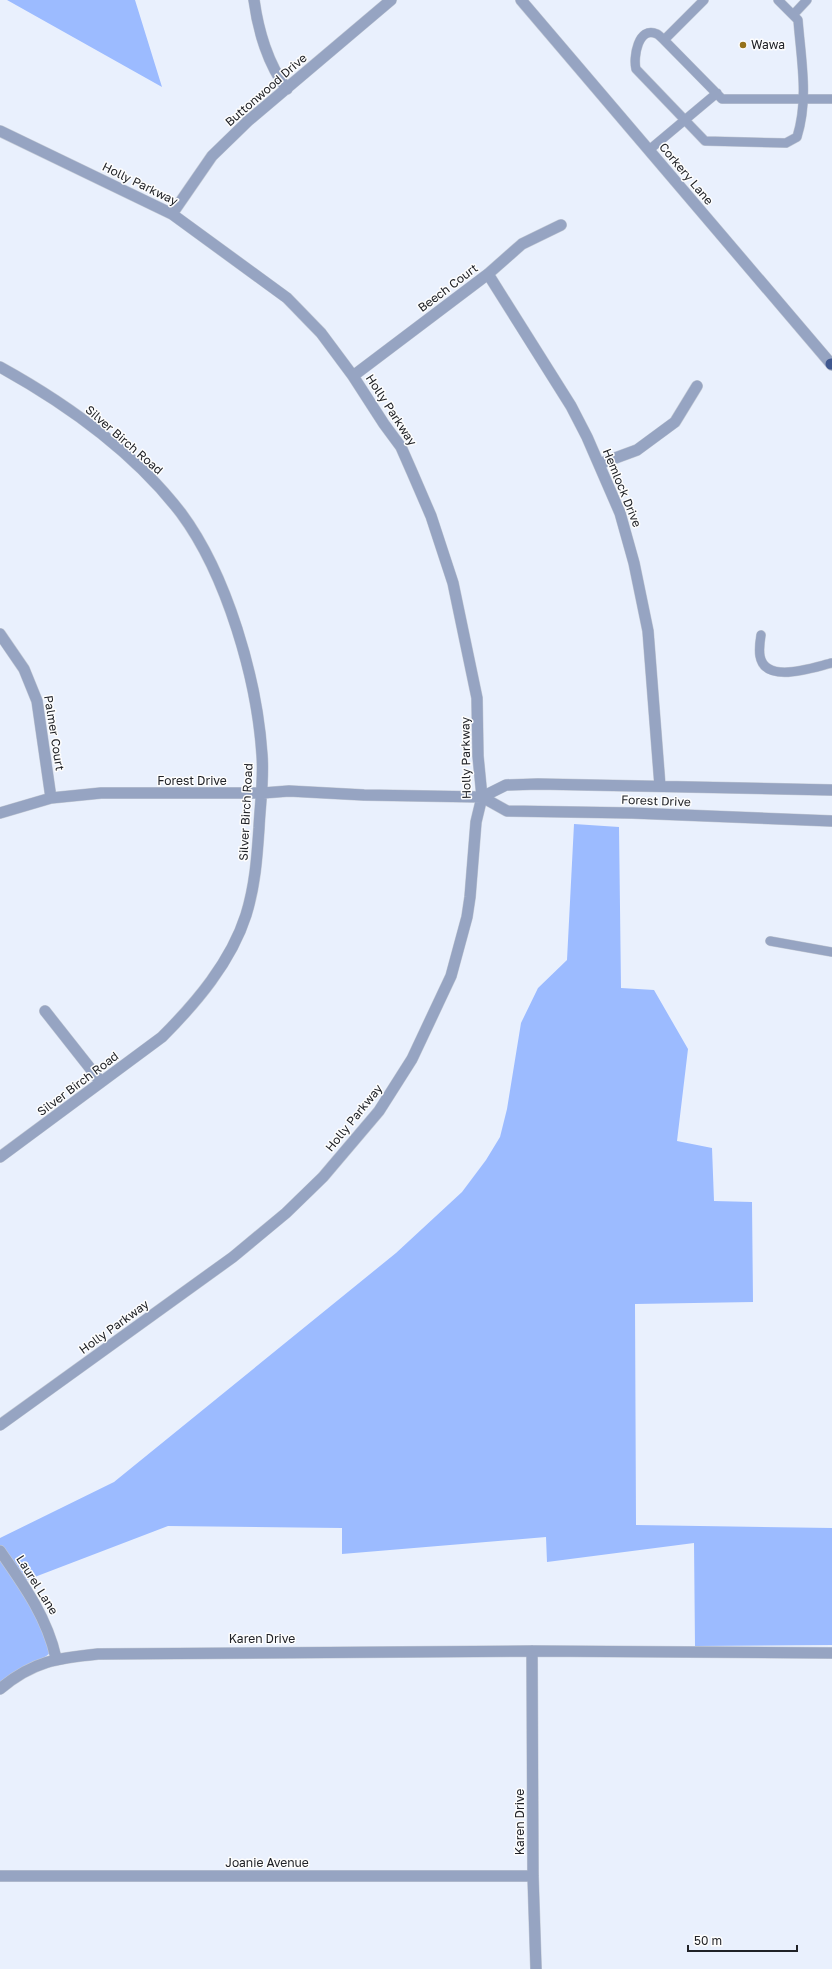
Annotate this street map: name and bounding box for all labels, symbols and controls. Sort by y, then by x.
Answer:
place label: Wawa [751,37,785,52]
marker: Wawa [738,40,748,50]
street label: Buttonwood Drive [222,50,310,129]
street label: Corkery Lane [656,140,717,208]
street label: Holly Parkway [100,159,181,208]
street label: Beech Court [415,260,481,315]
street label: Holly Parkway [363,371,420,449]
street label: Silver Birch Road [83,402,166,477]
street label: Hemlock Drive [600,446,645,529]
street label: Palmer Court [41,694,68,772]
street label: Holly Parkway [457,716,474,799]
street label: Silver Birch Road [235,763,256,861]
street label: Forest Drive [157,773,227,788]
street label: Forest Drive [621,792,691,809]
street label: Silver Birch Road [34,1048,121,1119]
street label: Holly Parkway [322,1081,386,1154]
street label: Holly Parkway [76,1296,152,1357]
street label: Laurel Lane [13,1552,62,1617]
street label: Karen Drive [229,1631,295,1646]
street label: Karen Drive [512,1789,527,1855]
street label: Joanie Avenue [225,1855,309,1870]
scale bar [688,1927,797,1953]
text: 50 m [694,1933,722,1948]

